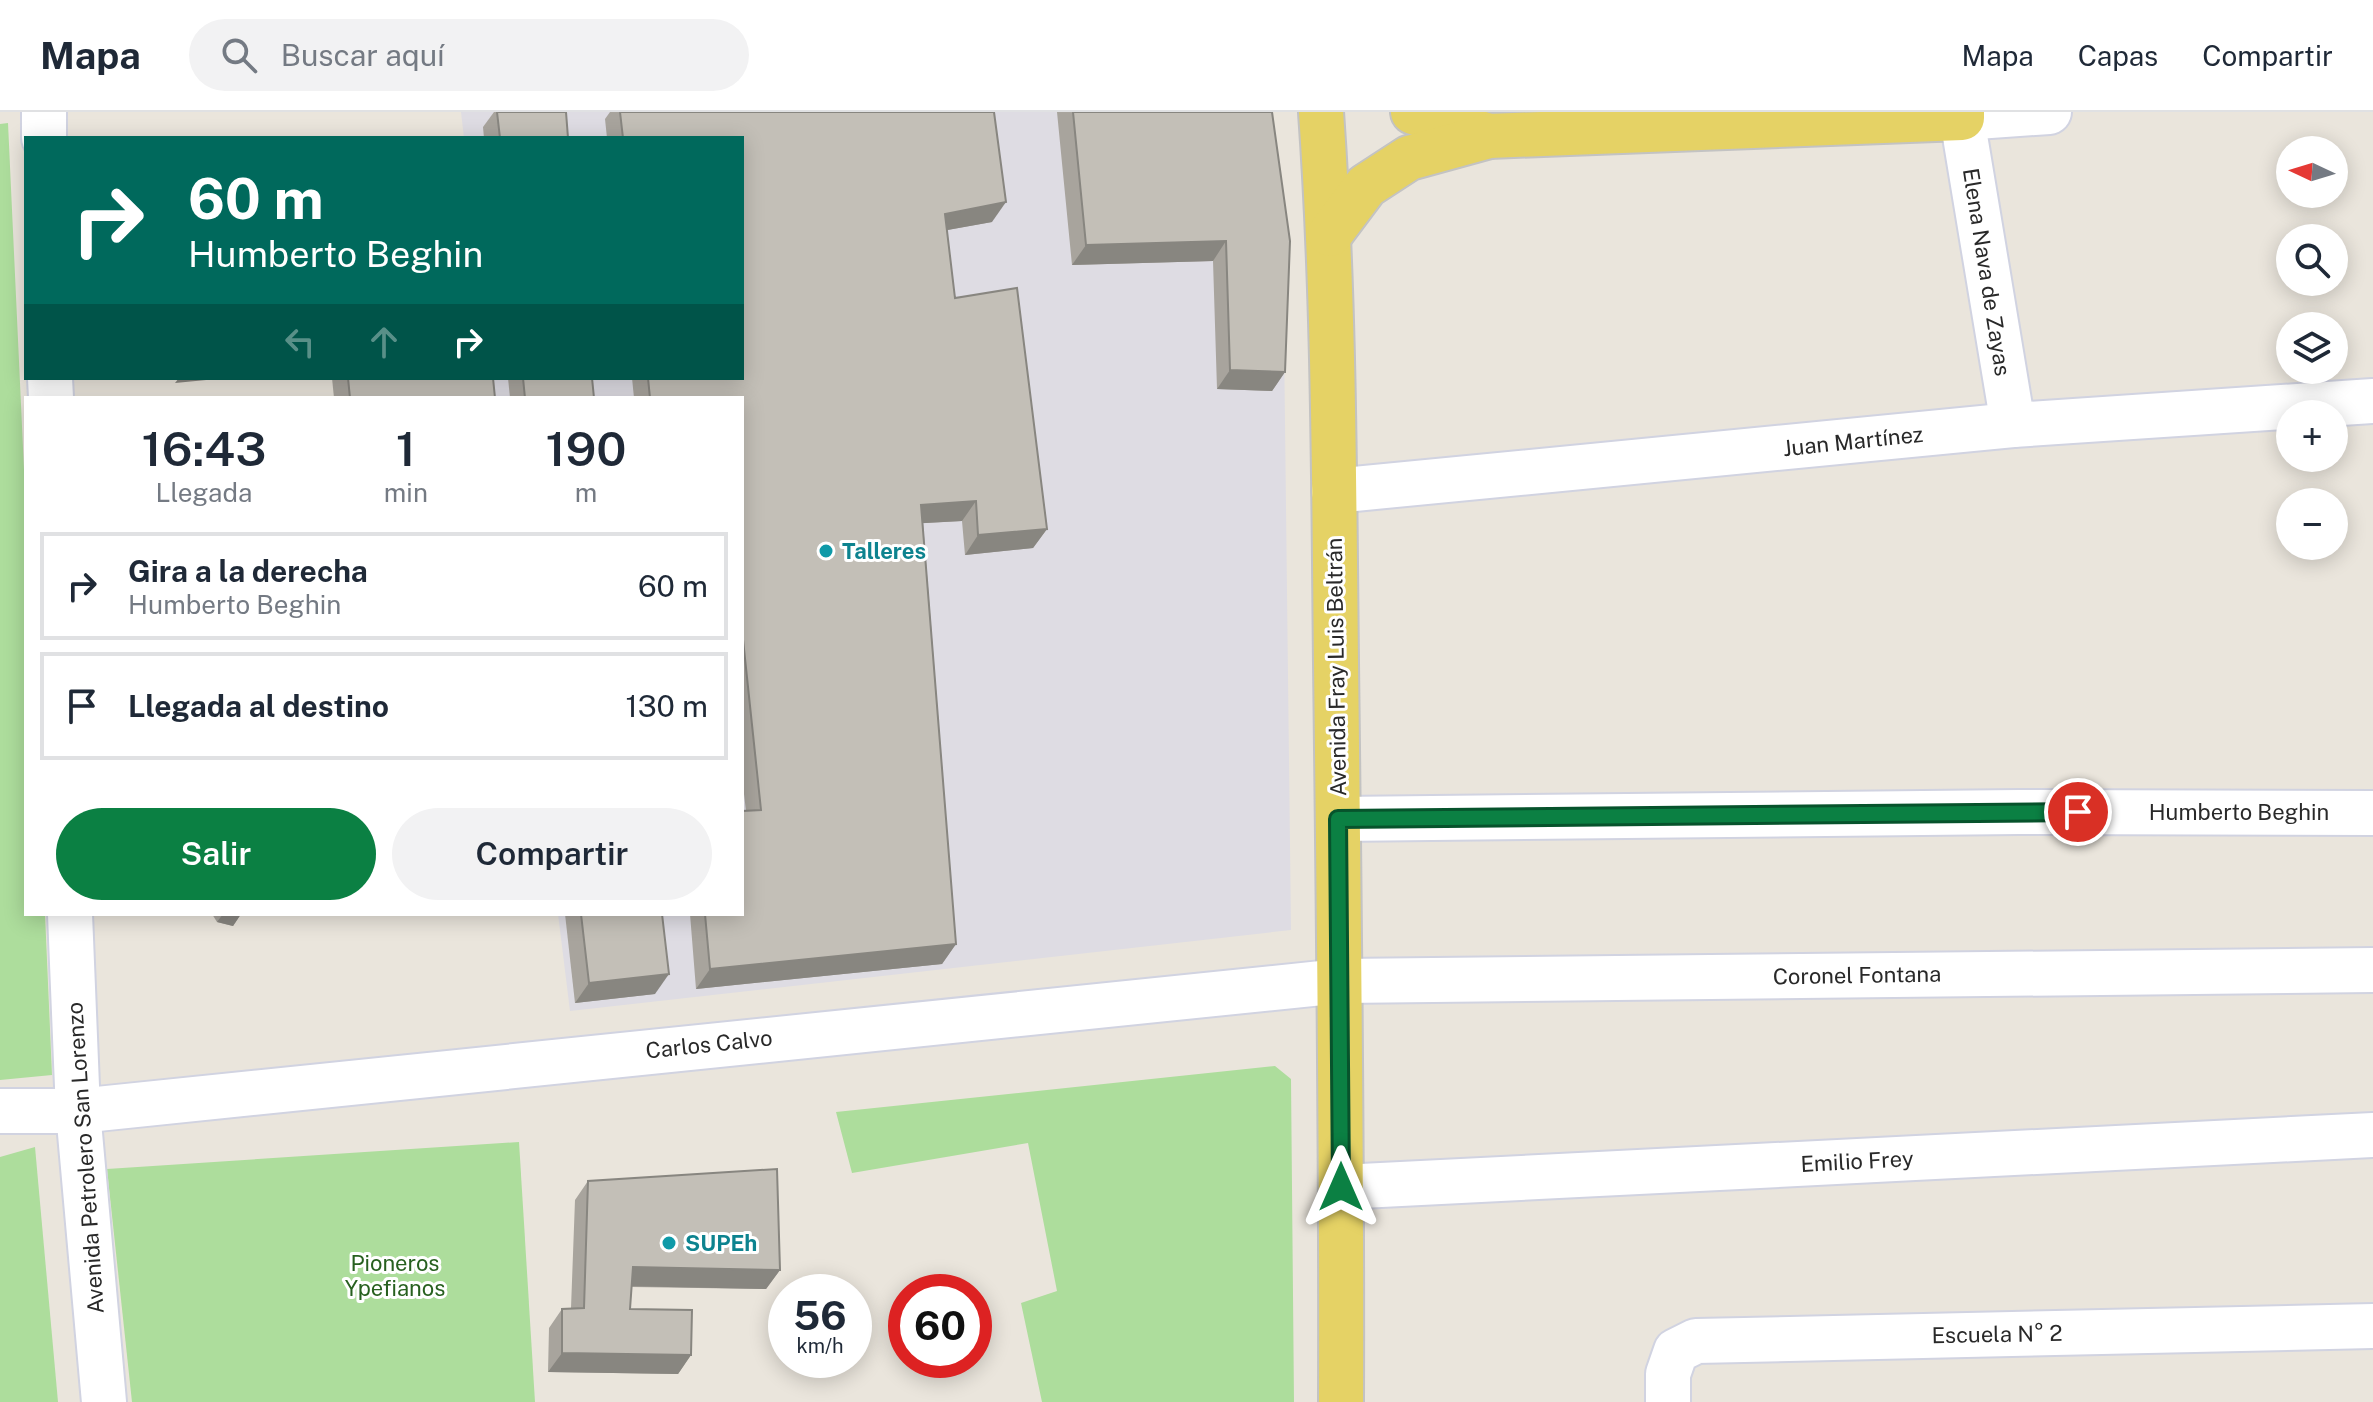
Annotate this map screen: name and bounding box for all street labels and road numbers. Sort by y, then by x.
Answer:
street label: Elena Nava de Zayas [1958,166,2016,378]
street label: Juan Martínez [1782,421,1924,461]
street label: Avenida Fray Luis Beltrán [1321,537,1351,797]
street label: Humberto Beghin [2149,799,2329,825]
street label: Coronel Fontana [1773,961,1941,989]
street label: Avenida Petrolero San Lorenzo [61,1001,109,1315]
street label: Carlos Calvo [644,1024,774,1064]
street label: Emilio Frey [1800,1145,1914,1177]
street label: Escuela N° 2 [1931,1320,2063,1348]

